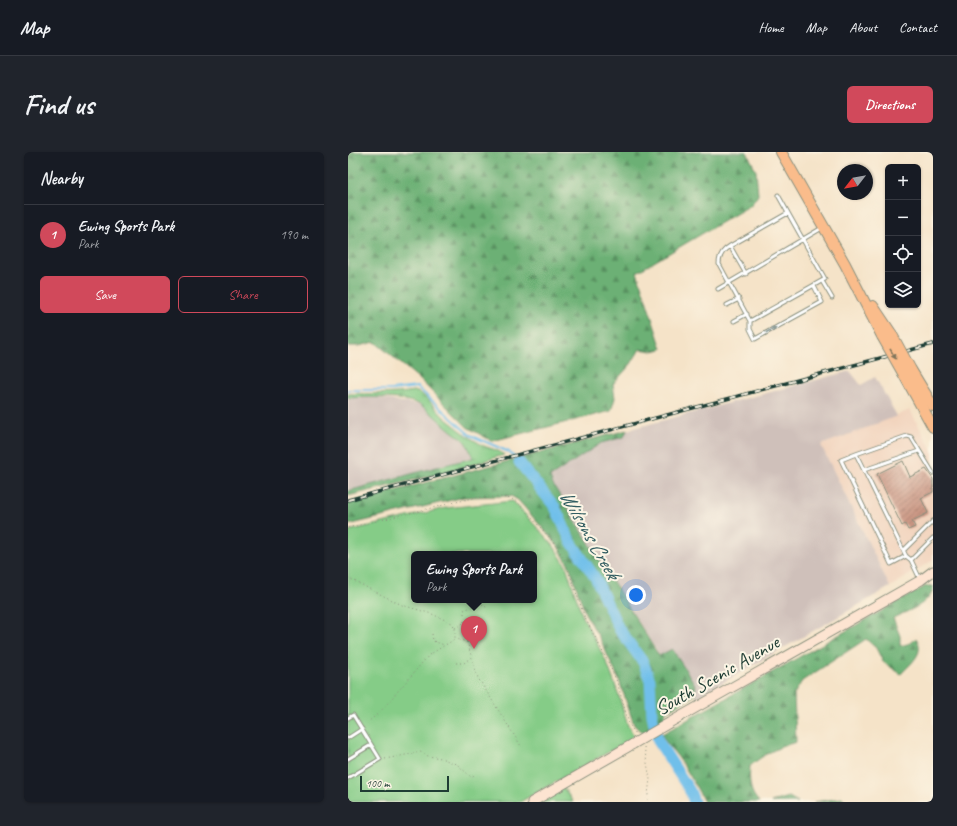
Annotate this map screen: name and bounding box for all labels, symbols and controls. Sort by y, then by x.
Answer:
text: Map [20,16,50,40]
text: Home [758,19,784,36]
text: Map [806,19,827,36]
text: About [849,19,877,36]
text: Contact [899,19,937,36]
button: Directions [847,86,933,123]
text: Find us [24,87,94,122]
north arrow [837,164,873,200]
map controls [885,164,921,308]
button: + [885,164,921,200]
text: Nearby [40,168,83,189]
button: − [885,200,921,236]
text: Ewing Sports Park [78,217,174,236]
text: 1 [50,227,56,243]
text: 190 m [280,227,308,243]
text: Park [78,236,99,252]
button: locate [885,236,921,272]
button: layers [885,272,921,308]
button: Save [40,276,170,313]
button: Share [178,276,308,313]
one-way arrow [766,327,777,333]
one-way arrow [889,349,896,360]
water label: Wilsons Creek [554,485,628,587]
popup [411,551,537,603]
text: Ewing Sports Park [426,560,522,579]
text: Park [426,579,447,595]
your location [626,585,646,605]
pin: 1 [461,616,487,649]
street label: South Scenic Avenue [651,629,785,721]
scale bar [360,774,449,793]
text: 100 m [366,776,390,790]

